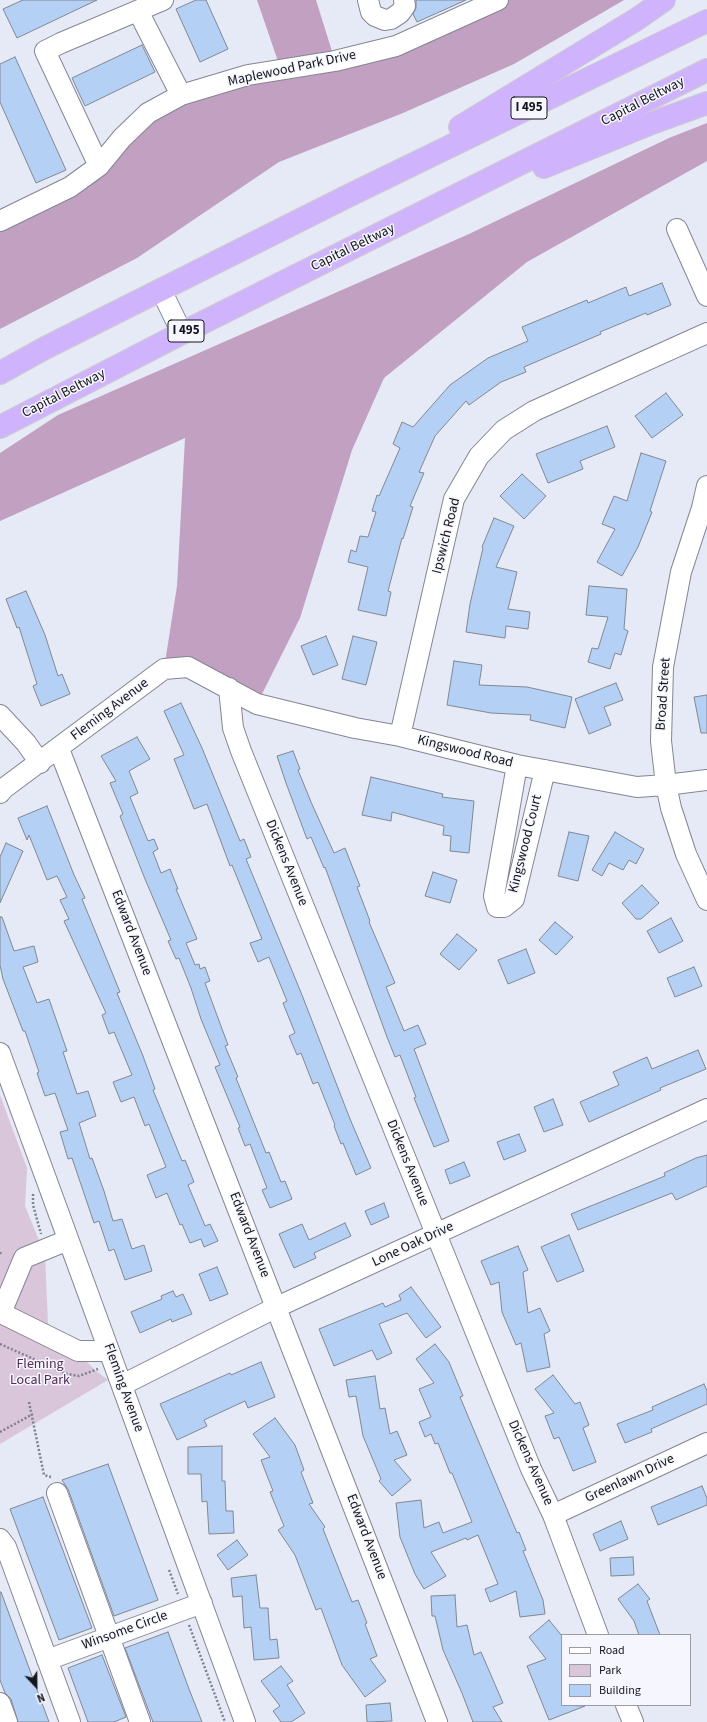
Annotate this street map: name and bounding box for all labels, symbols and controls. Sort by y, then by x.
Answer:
street label: Maplewood Park Drive [226,47,358,91]
street label: Capital Beltway [599,74,687,130]
road number: I 495 [511,97,547,119]
street label: Capital Beltway [308,220,398,276]
road number: I 495 [168,320,204,342]
street label: Capital Beltway [20,366,108,422]
street label: Ipswich Road [429,496,465,576]
street label: Broad Street [653,657,675,731]
street label: Fleming Avenue [68,675,152,745]
street label: Kingswood Road [415,732,515,772]
street label: Kingswood Court [506,793,546,895]
street label: Dickens Avenue [261,817,311,909]
street label: Edward Avenue [107,888,155,978]
street label: Dickens Avenue [382,1117,432,1209]
street label: Edward Avenue [225,1190,273,1280]
street label: Lone Oak Drive [370,1219,456,1271]
street label: Fleming Avenue [99,1341,147,1435]
park label: Fleming Local Park [10,1357,70,1390]
street label: Dickens Avenue [504,1418,556,1508]
street label: Greenlawn Drive [583,1451,677,1507]
street label: Edward Avenue [342,1492,390,1582]
street label: Winsome Circle [80,1608,170,1654]
legend [561,1634,691,1706]
text: Road [599,1642,625,1659]
text: Park [599,1662,621,1679]
north arrow [16,1666,56,1706]
text: Building [599,1682,641,1699]
text: N [34,1689,47,1706]

